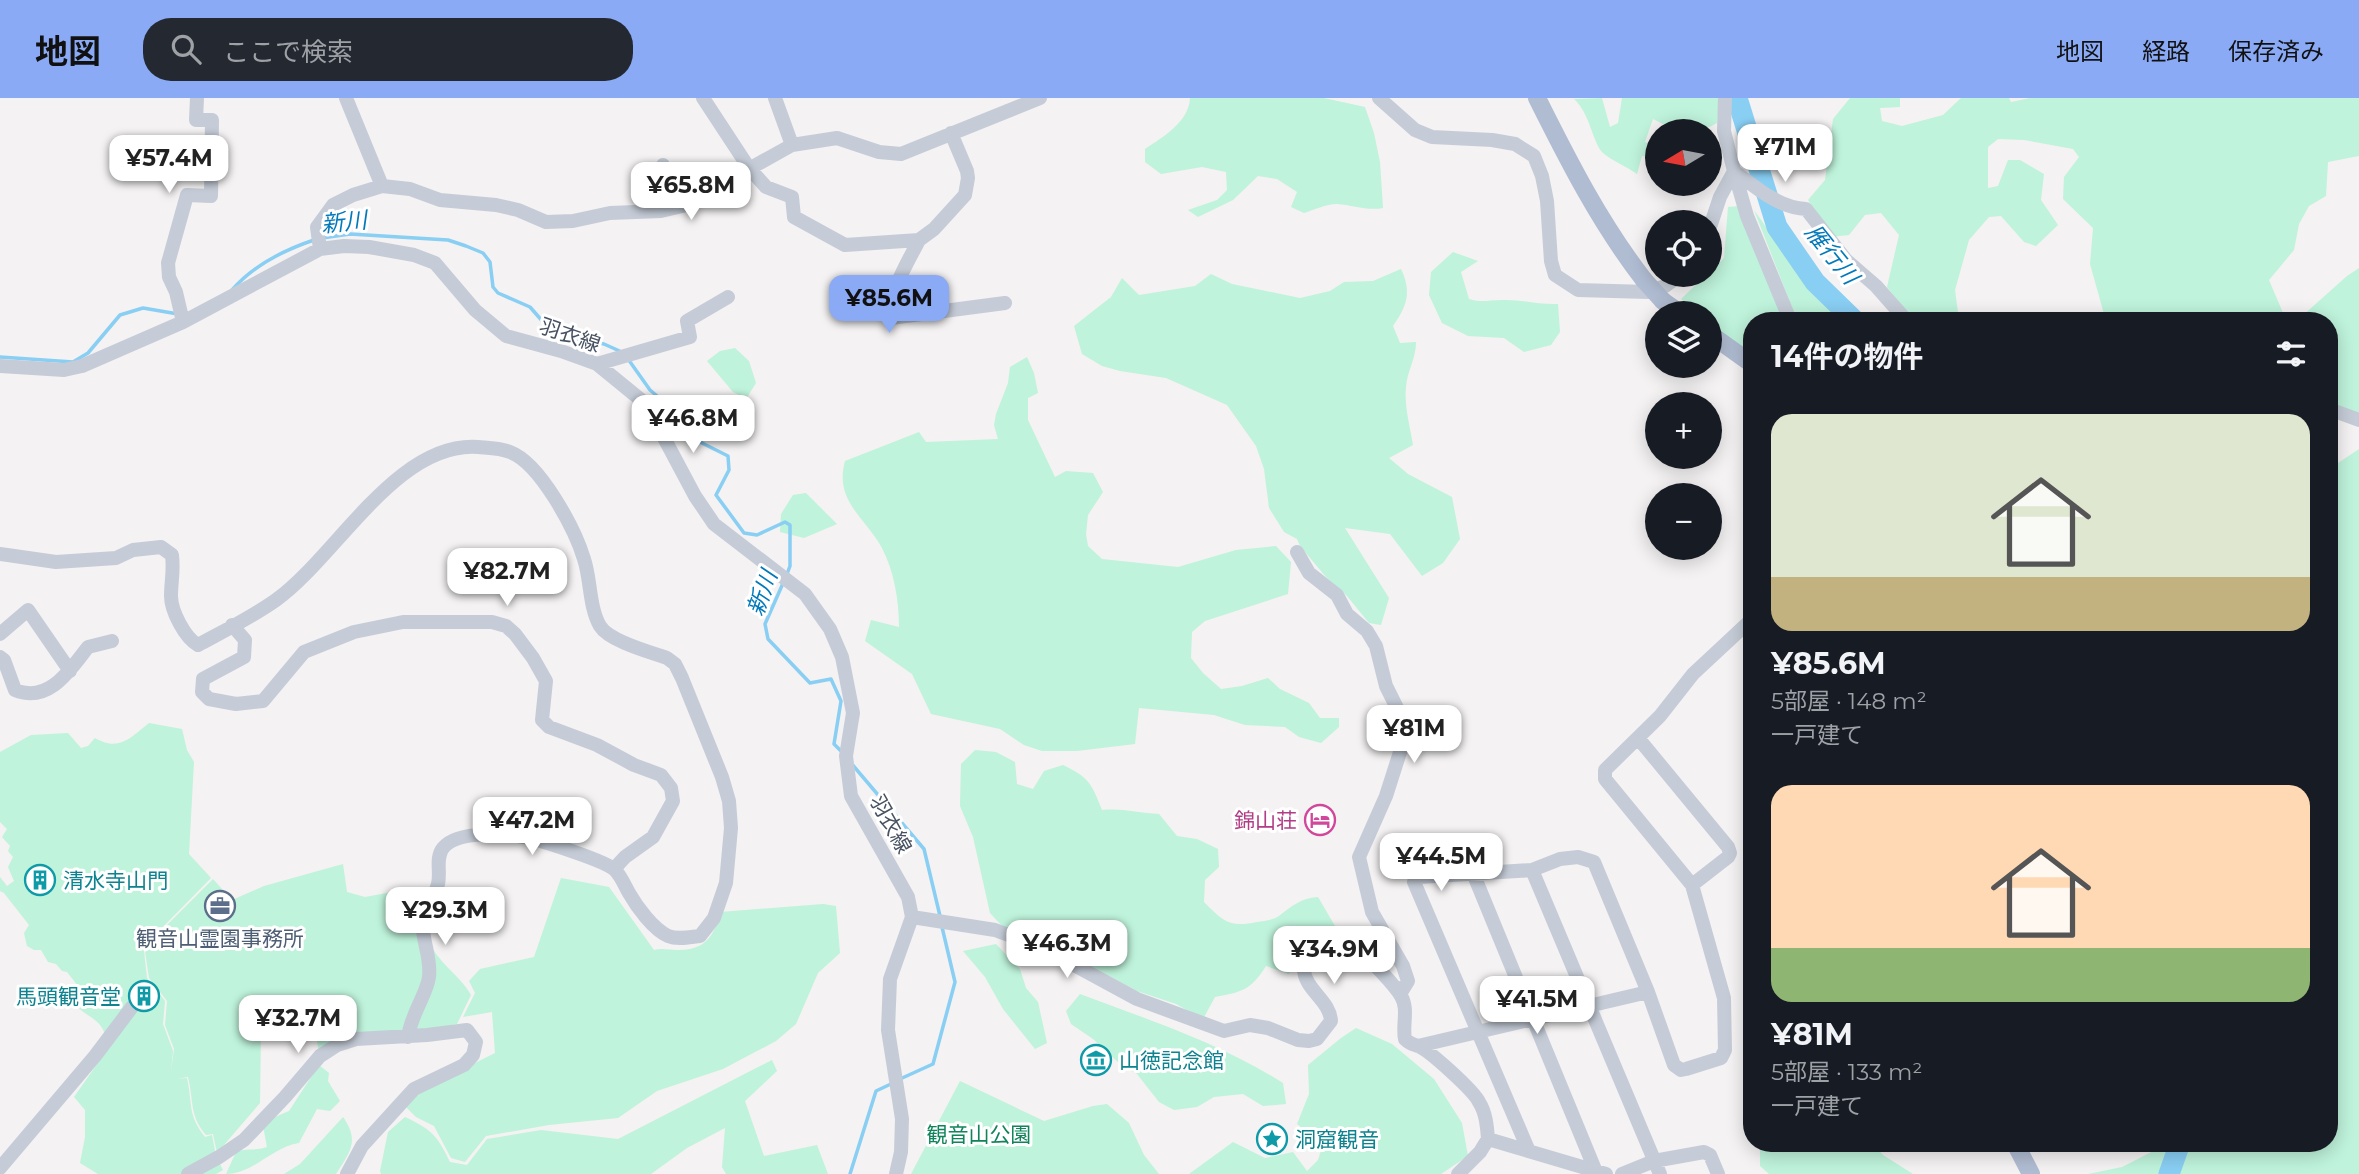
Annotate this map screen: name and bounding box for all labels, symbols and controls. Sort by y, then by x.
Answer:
search box [143,18,633,81]
icon: search [167,30,205,68]
text: 地図 [35,31,101,71]
text: ここで検索 [223,36,353,68]
text: 地図 [2056,37,2104,66]
text: 経路 [2142,37,2190,66]
text: 保存済み [2228,37,2324,66]
north arrow [1645,119,1722,196]
map controls [1645,119,1722,560]
pin: ¥71M [1744,125,1826,184]
text: ¥71M [1754,133,1816,161]
pin: ¥57.4M [112,136,226,195]
text: ¥57.4M [125,144,213,172]
pin: ¥65.8M [634,162,748,222]
text: ¥65.8M [647,171,735,199]
water label: 新川 [320,205,371,238]
button: locate [1645,210,1722,287]
water label: 雁行川 [1799,218,1866,292]
pin: ¥85.6M [832,275,946,335]
text: ¥85.6M [845,284,933,312]
button: layers [1645,301,1722,378]
street label: 羽衣線 [536,313,604,357]
icon: filters [2272,335,2310,373]
text: 14件の物件 [1771,338,1923,375]
button: + [1645,392,1722,469]
pin: ¥46.8M [636,396,750,455]
text: ¥46.8M [648,404,738,432]
icon: home [1978,459,2104,585]
button: − [1645,483,1722,560]
pin: ¥82.7M [450,548,564,608]
text: ¥82.7M [463,557,551,585]
water label: 新川 [741,564,784,619]
text: ¥85.6M [1771,645,1886,682]
text: 5部屋 · 148 m² [1771,687,1927,715]
pin: ¥81M [1373,706,1455,765]
text: ¥81M [1383,714,1445,742]
text: 一戸建て [1771,721,1863,749]
street label: 羽衣線 [865,790,917,858]
pin: ¥47.2M [475,798,589,857]
hotel icon: 錦山荘 [1303,803,1337,837]
text: ¥47.2M [489,806,575,834]
place label: 錦山荘 [1234,808,1297,833]
icon: home [1978,830,2104,956]
pin: ¥44.5M [1384,834,1498,893]
text: ¥44.5M [1396,842,1486,870]
building icon: 清水寺山門 [23,863,57,897]
place label: 清水寺山門 [63,868,168,893]
pin: ¥29.3M [388,888,502,947]
office icon: 観音山霊園事務所 [203,889,237,923]
text: ¥29.3M [402,896,488,924]
pin: ¥46.3M [1010,920,1124,980]
place label: 観音山霊園事務所 [136,926,304,951]
pin: ¥34.9M [1277,926,1391,986]
text: ¥46.3M [1022,929,1112,957]
text: ¥34.9M [1289,935,1379,963]
pin: ¥41.5M [1480,976,1594,1036]
building icon: 馬頭観音堂 [127,979,161,1013]
place label: 馬頭観音堂 [16,984,121,1009]
text: ¥41.5M [1496,985,1578,1013]
pin: ¥32.7M [241,996,355,1055]
text: ¥32.7M [255,1004,341,1032]
text: ¥81M [1771,1016,1853,1053]
museum icon: 山徳記念館 [1079,1043,1113,1077]
place label: 山徳記念館 [1119,1048,1224,1073]
text: 5部屋 · 133 m² [1771,1058,1922,1086]
text: 一戸建て [1771,1092,1863,1120]
park label: 観音山公園 [927,1122,1032,1147]
place icon: 洞窟観音 [1255,1122,1289,1156]
place label: 洞窟観音 [1295,1127,1379,1152]

